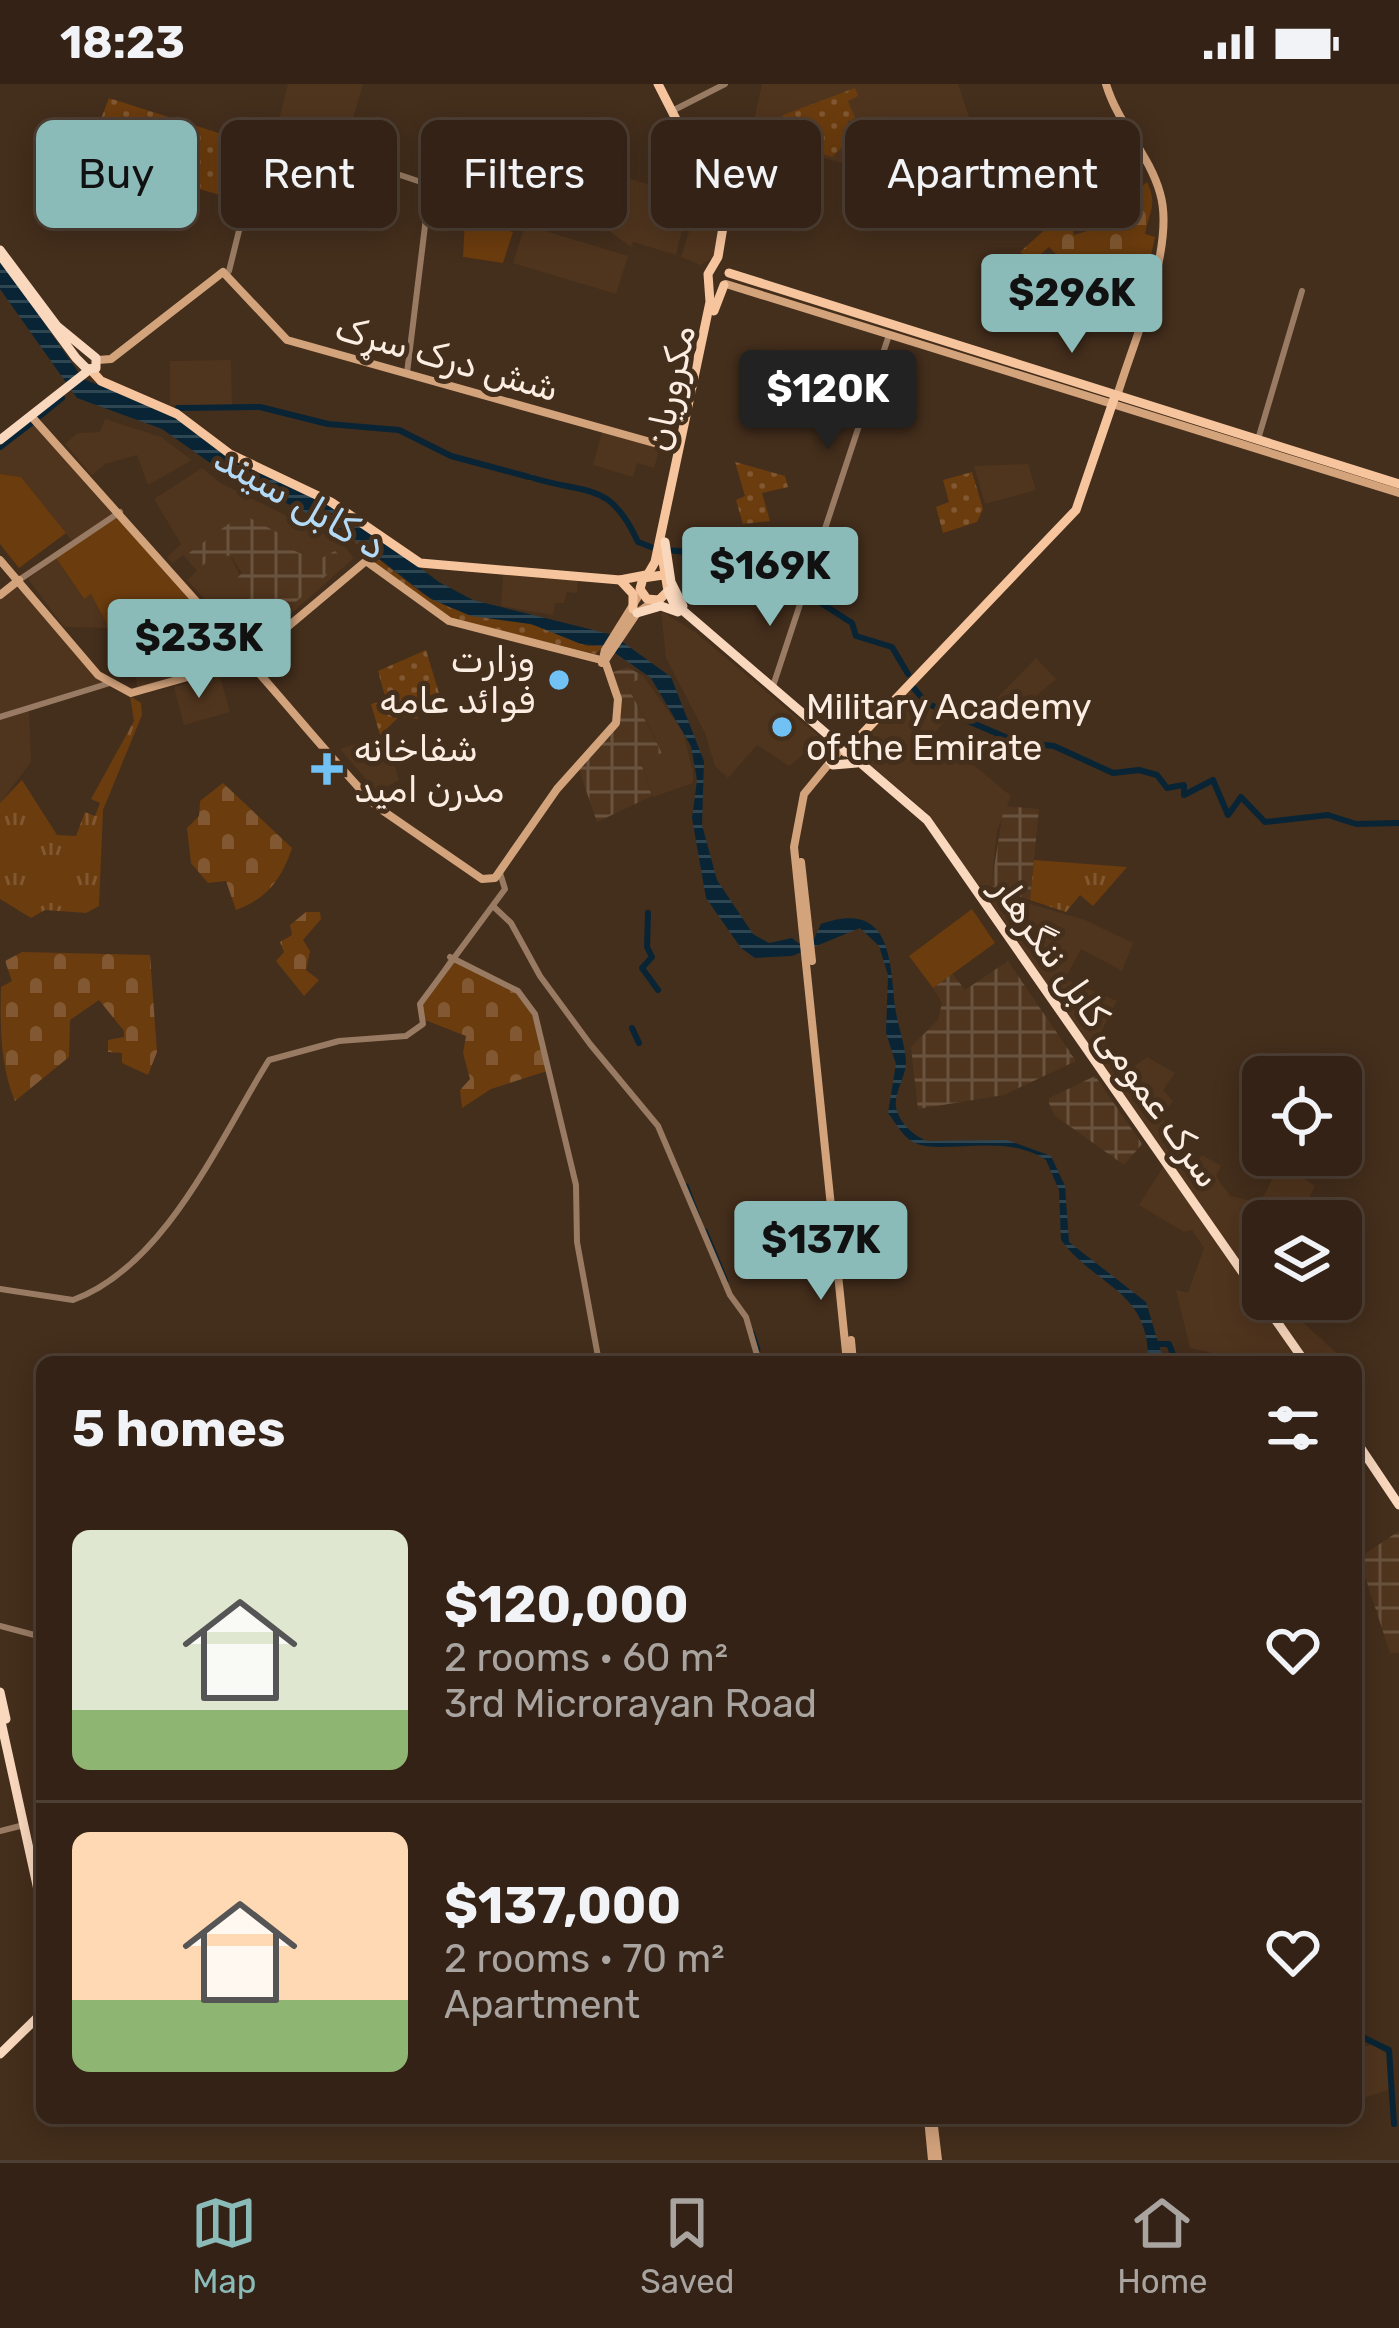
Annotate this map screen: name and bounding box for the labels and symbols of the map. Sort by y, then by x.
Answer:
pin: $296K [988,254,1156,356]
street label: شش درک سړک [329,306,564,413]
street label: مکروریان [636,321,704,455]
pin: $120K [744,350,912,452]
water label: د کابل سيند [206,434,394,570]
pin: $169K [686,527,854,629]
pin: $233K [115,599,283,701]
place label: وزارت فوائد عامه [380,638,535,722]
marker: وزارت فوائد عامه [546,667,572,693]
place label: Military Academy of the Emirate [806,685,1092,769]
marker: Military Academy of the Emirate [769,714,795,740]
place label: شفاخانه مدرن امید [354,727,505,811]
marker: شفاخانه مدرن امید [311,753,343,785]
street label: سرک عمومی کابل ننگرهار [982,867,1230,1196]
pin: $137K [737,1201,905,1303]

